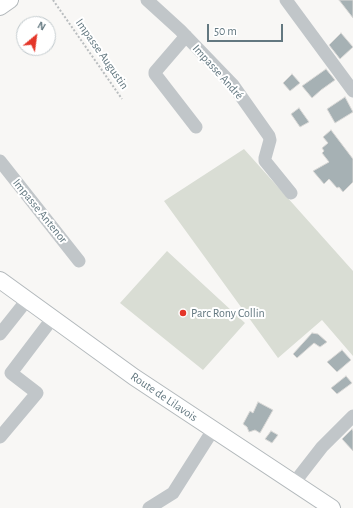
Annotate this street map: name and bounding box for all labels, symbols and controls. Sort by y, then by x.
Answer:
north arrow [16,16,56,56]
street label: Impasse Augustin [72,16,132,92]
scale bar [209,16,285,42]
text: N [36,19,48,33]
text: 50 m [214,25,237,37]
street label: Impasse André [189,41,247,103]
street label: Impasse Antenor [10,176,70,246]
place label: Parc Rony Collin [191,306,265,320]
marker: Parc Rony Collin [178,308,188,318]
street label: Route de Lilavois [128,369,200,425]

